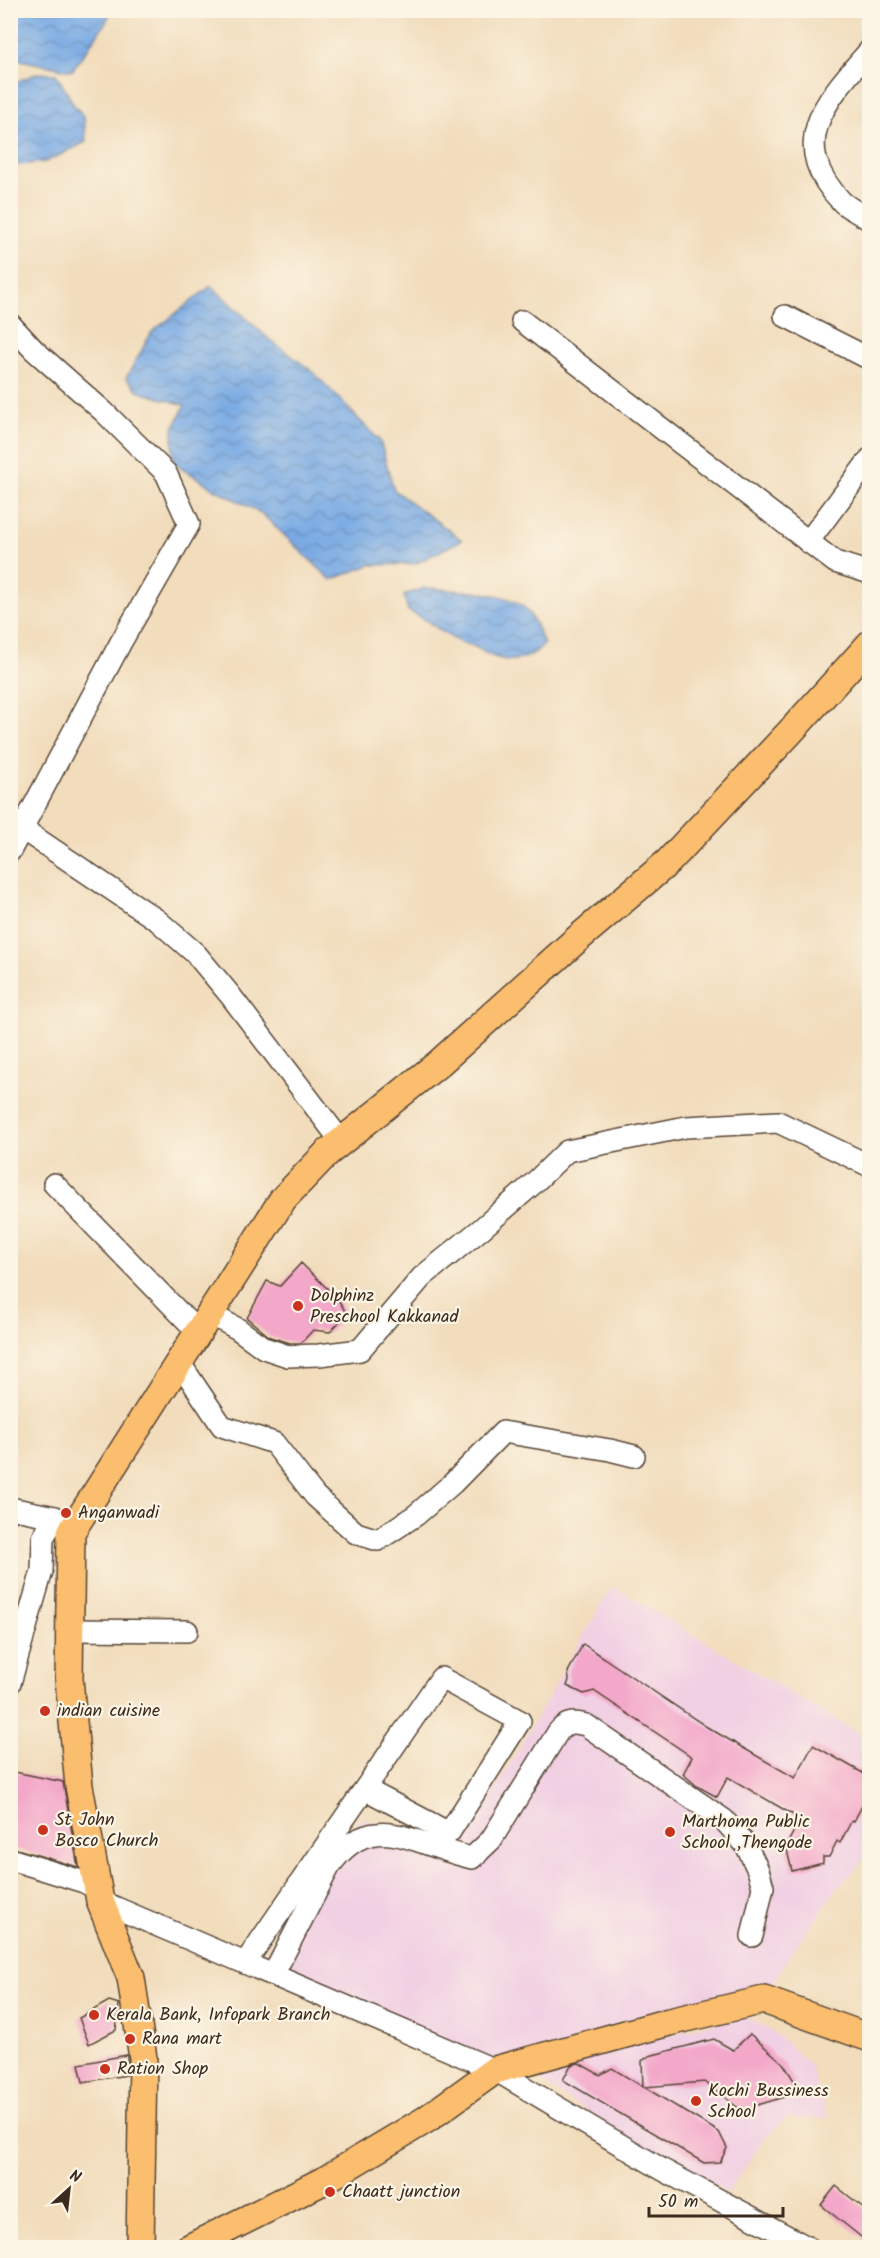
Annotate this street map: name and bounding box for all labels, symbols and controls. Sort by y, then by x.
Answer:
place label: Dolphinz Preschool Kakkanad [310,1282,460,1332]
marker: Dolphinz Preschool Kakkanad [291,1299,305,1313]
place label: Anganwadi [78,1499,160,1528]
marker: Anganwadi [59,1506,73,1520]
place label: indian cuisine [57,1697,160,1726]
marker: indian cuisine [38,1704,52,1718]
place label: St John Bosco Church [55,1806,158,1856]
place label: Marthoma Public School ,Thengode [682,1808,812,1858]
marker: St John Bosco Church [36,1823,50,1837]
marker: Marthoma Public School ,Thengode [663,1825,677,1839]
place label: Kerala Bank, Infopark Branch [106,2001,330,2030]
marker: Kerala Bank, Infopark Branch [87,2008,101,2022]
place label: Rana mart [142,2025,223,2054]
marker: Rana mart [123,2032,137,2046]
place label: Ration Shop [117,2055,209,2084]
marker: Ration Shop [98,2062,112,2076]
place label: Kochi Bussiness School [708,2077,829,2127]
marker: Kochi Bussiness School [689,2094,703,2108]
north arrow [39,2159,99,2219]
text: N [65,2164,85,2190]
place label: Chaatt junction [342,2178,460,2207]
scale bar [649,2180,782,2218]
marker: Chaatt junction [323,2185,337,2199]
text: 50 m [658,2188,698,2217]

